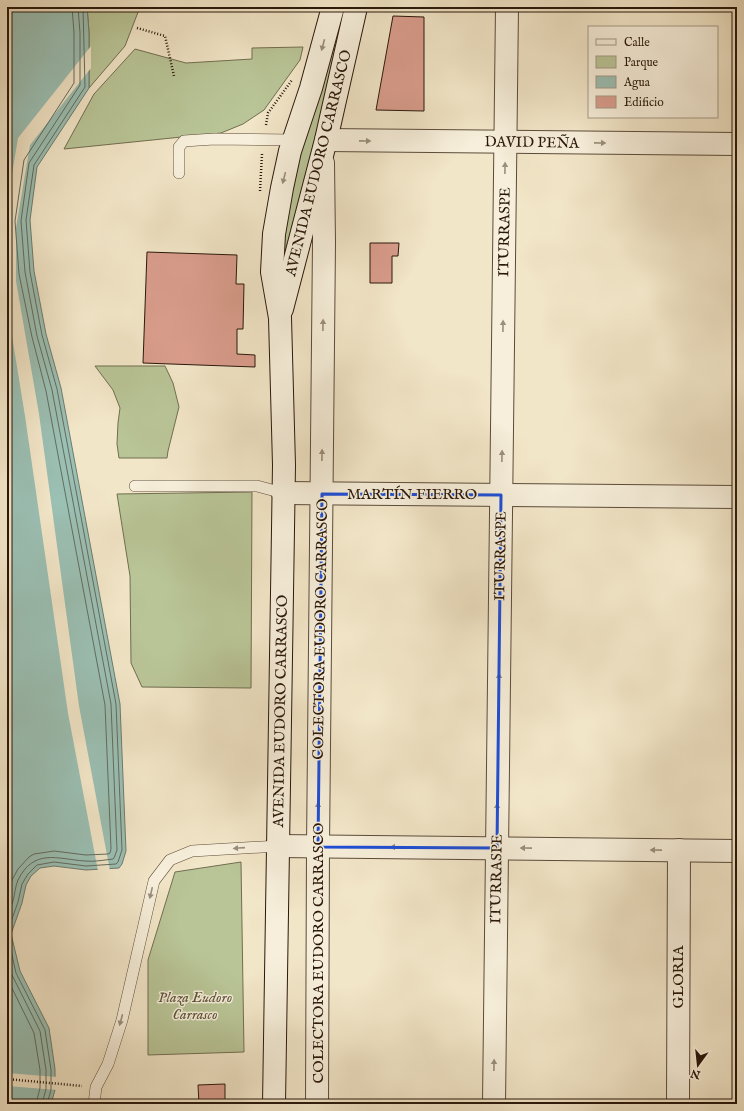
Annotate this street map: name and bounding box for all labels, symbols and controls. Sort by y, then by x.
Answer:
legend [588,26,718,118]
text: Calle [624,35,650,50]
one-way arrow [320,39,326,51]
street label: AVENIDA EUDORO CARRASCO [281,48,356,279]
text: Parque [624,55,659,71]
text: Agua [623,75,651,90]
text: Edificio [624,95,664,110]
street label: DAVID PEÑA [485,132,580,153]
one-way arrow [359,138,372,144]
one-way arrow [594,140,607,146]
one-way arrow [502,161,508,174]
one-way arrow [281,172,287,184]
street label: ITURRASPE [494,187,515,277]
one-way arrow [320,318,326,331]
one-way arrow [500,319,506,332]
one-way arrow [319,448,325,461]
one-way arrow [498,450,505,462]
street label: MARTÍN FIERRO [347,485,477,504]
street label: COLECTORA EUDORO CARRASCO [309,498,332,760]
street label: ITURRASPE [490,511,511,601]
street label: AVENIDA EUDORO CARRASCO [269,595,292,829]
one-way arrow [496,672,502,685]
one-way arrow [315,801,321,814]
one-way arrow [494,802,500,815]
street label: COLECTORA EUDORO CARRASCO [309,822,328,1084]
street label: ITURRASPE [486,834,507,924]
one-way arrow [390,844,402,851]
one-way arrow [233,845,245,852]
one-way arrow [520,845,532,852]
one-way arrow [649,847,662,853]
one-way arrow [147,887,153,899]
street label: GLORIA [669,945,688,1008]
park label: Plaza Eudoro Carrasco [158,988,232,1024]
one-way arrow [118,1014,124,1026]
north arrow [678,1045,718,1085]
one-way arrow [491,1058,497,1071]
text: N [689,1066,703,1082]

